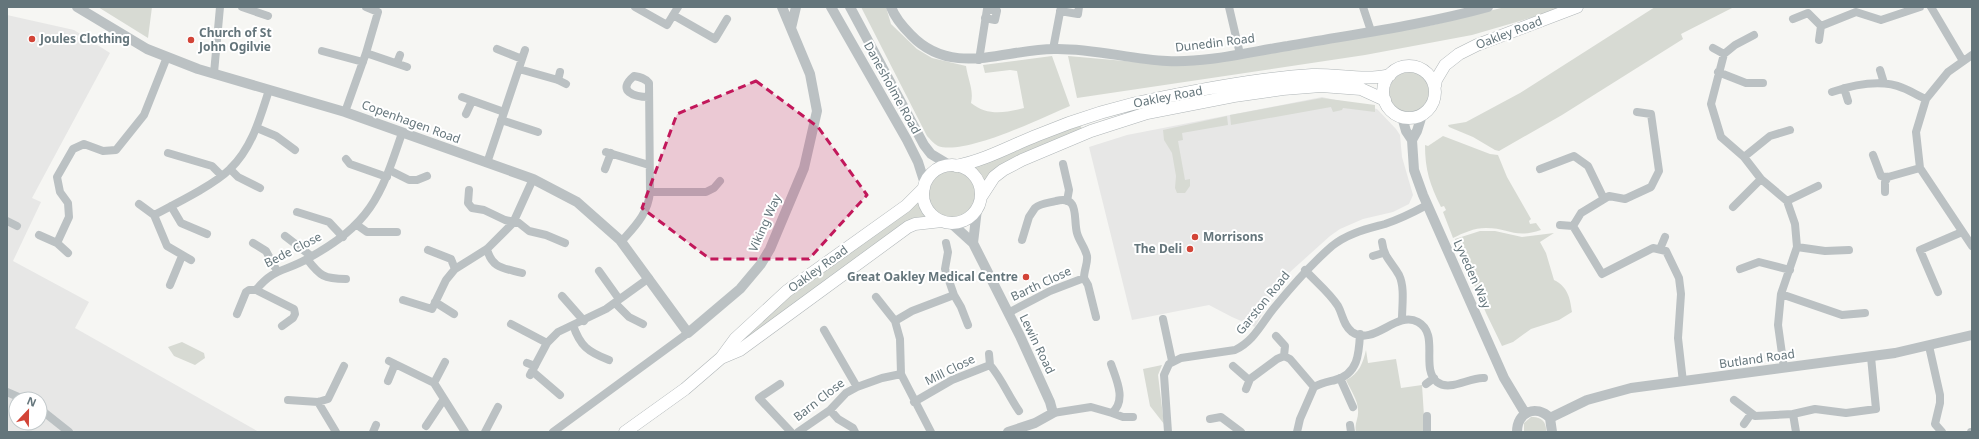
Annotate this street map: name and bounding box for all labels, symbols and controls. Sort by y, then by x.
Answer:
street label: Oakley Road [1473,12,1545,53]
place label: Church of St John Ogilvie [198,24,272,55]
street label: Dunedin Road [1174,29,1256,56]
place label: Joules Clothing [39,30,130,47]
marker: Joules Clothing [27,34,37,44]
marker: Church of St John Ogilvie [186,35,196,45]
street label: Danesholme Road [860,39,925,137]
street label: Oakley Road [1132,81,1204,112]
street label: Copenhagen Road [359,96,463,147]
street label: Viking Way [744,190,785,254]
street label: Bede Close [261,228,325,271]
place label: Morrisons [1203,228,1263,245]
marker: Morrisons [1190,232,1200,242]
street label: Lyveden Way [1450,237,1496,312]
place label: The Deli [1134,240,1182,257]
street label: Oakley Road [784,241,851,296]
marker: The Deli [1185,244,1195,254]
street label: Barth Close [1008,262,1074,305]
street label: Garston Road [1232,267,1293,338]
place label: Great Oakley Medical Centre [847,268,1018,285]
marker: Great Oakley Medical Centre [1021,272,1031,282]
street label: Lewin Road [1016,311,1059,377]
street label: Butland Road [1718,345,1796,372]
street label: Mill Close [922,350,978,389]
street label: Barn Close [790,374,848,425]
north arrow [8,391,48,431]
text: N [25,393,39,410]

